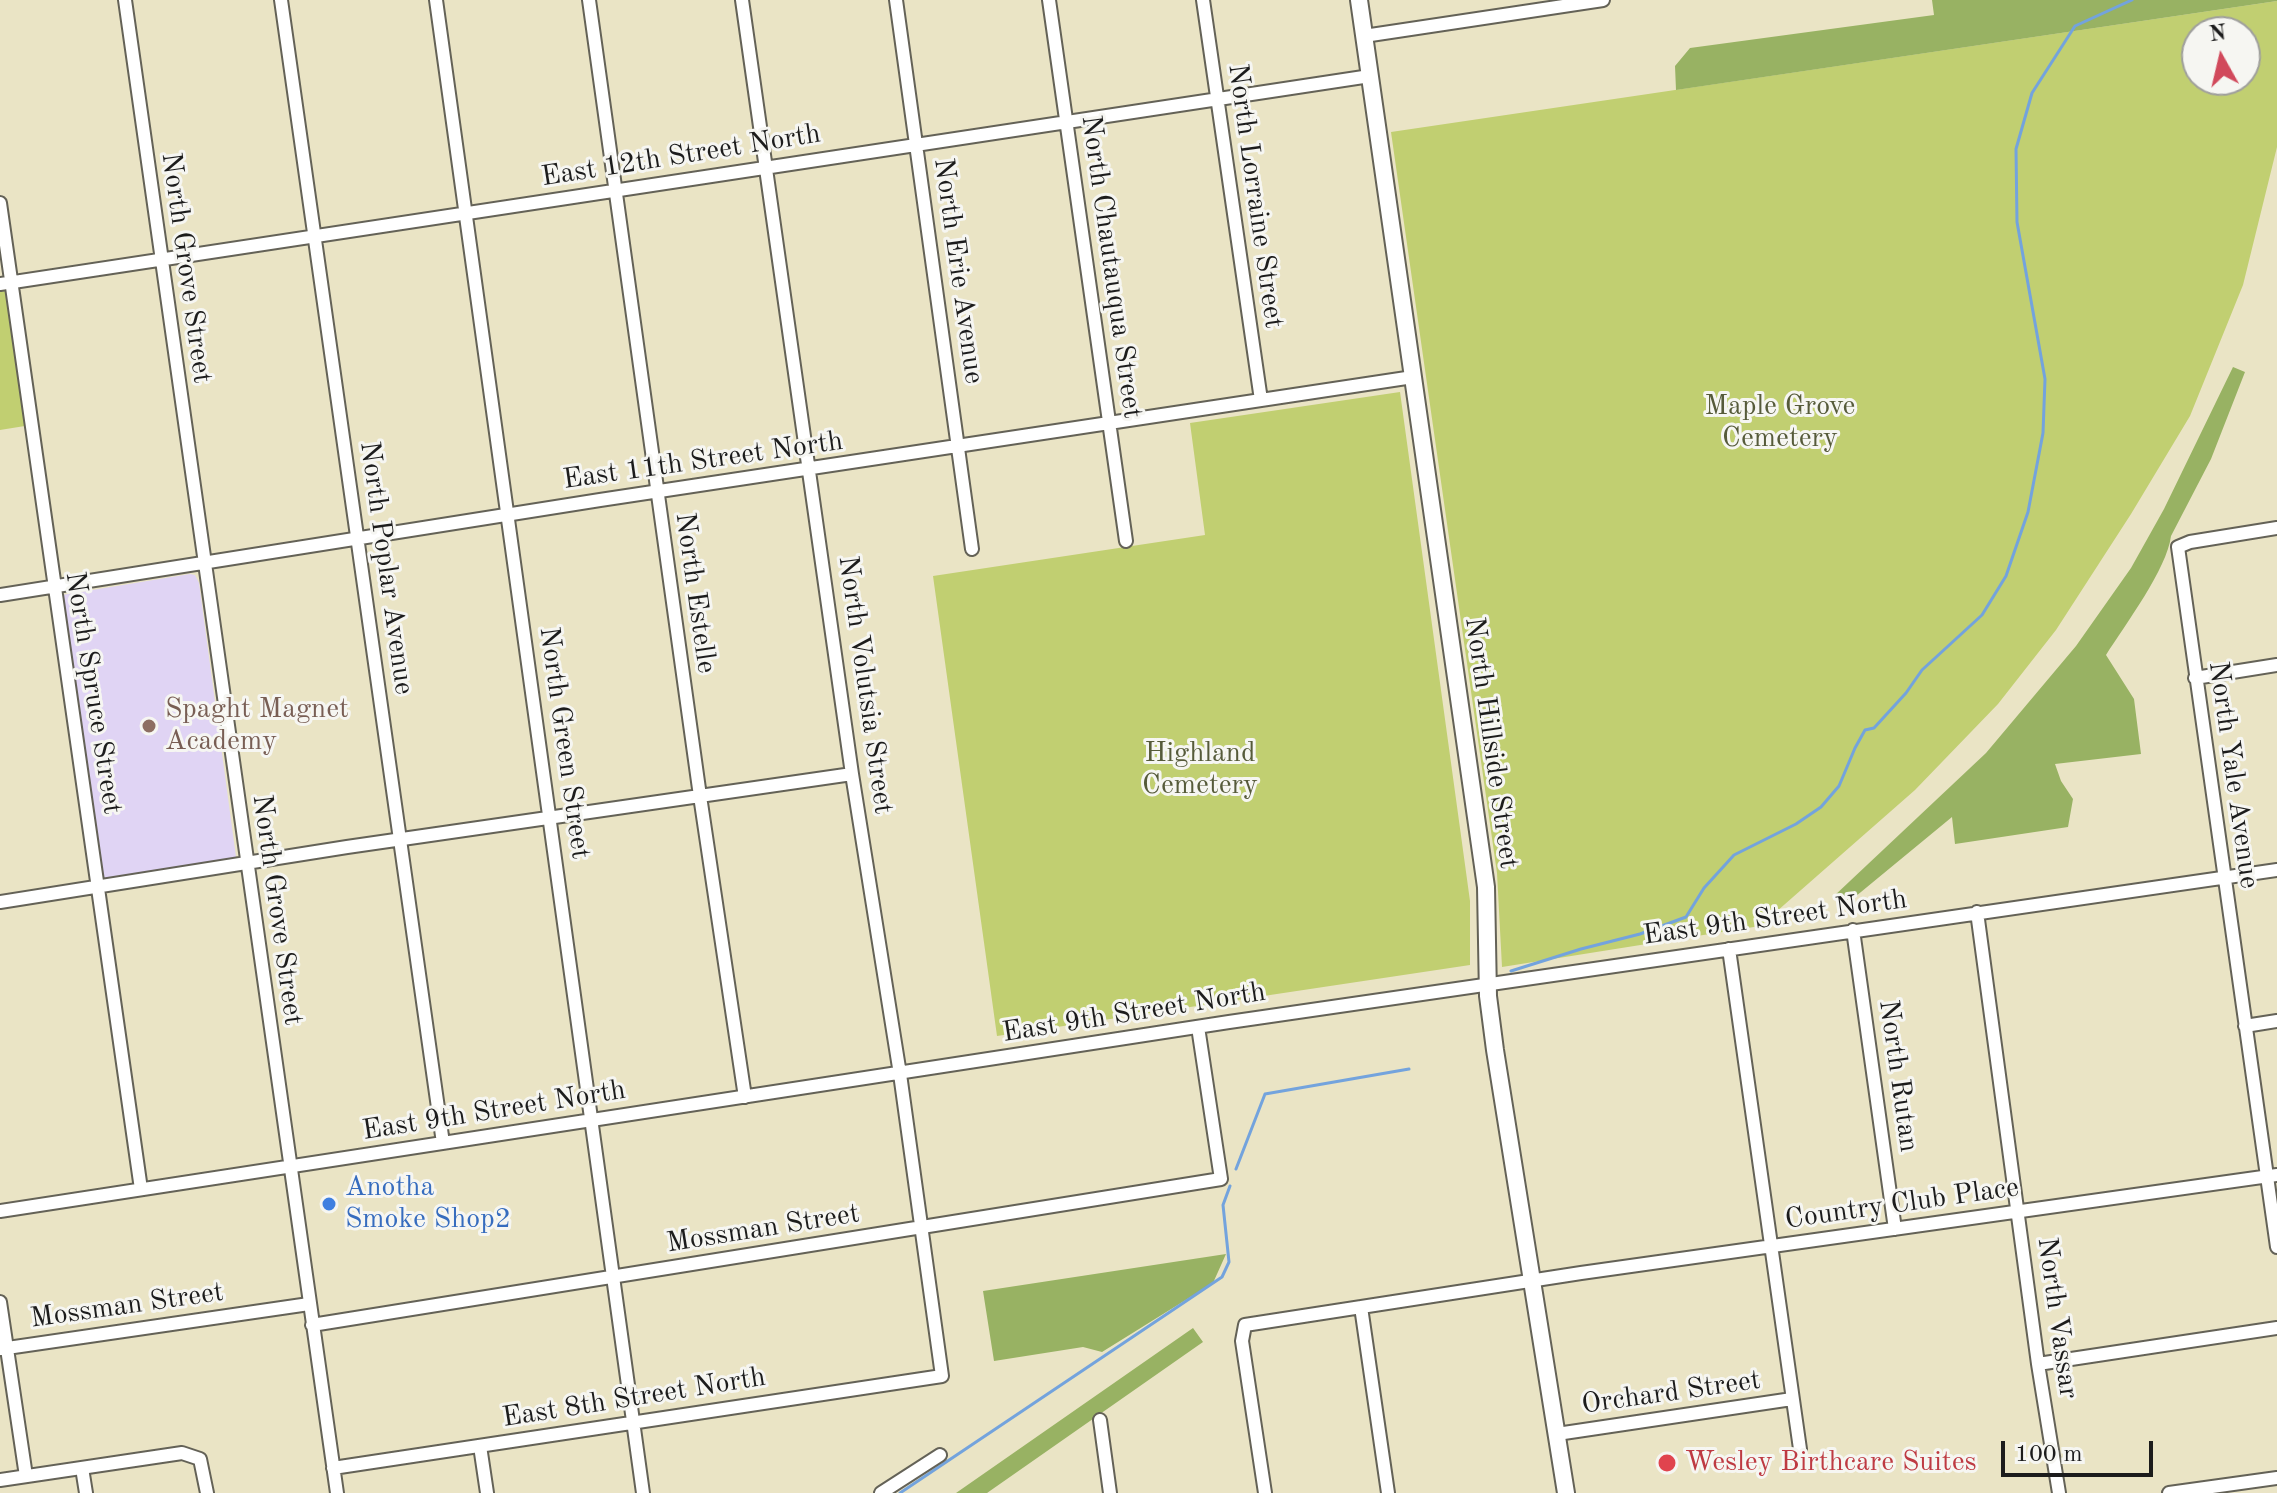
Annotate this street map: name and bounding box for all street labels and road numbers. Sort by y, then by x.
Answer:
street label: North Lorraine Street [1220,62,1290,330]
street label: North Chautauqua Street [1073,113,1149,421]
street label: East 12th Street North [539,117,823,195]
street label: North Grove Street [153,151,219,385]
street label: North Erie Avenue [926,156,990,386]
street label: East 11th Street North [561,425,845,497]
street label: North Poplar Avenue [352,439,420,697]
street label: North Estelle [667,510,723,676]
street label: North Volutsia Street [830,554,900,816]
street label: North Spruce Street [57,569,129,817]
street label: North Hillside Street [1457,615,1525,871]
street label: North Green Street [531,625,597,861]
street label: North Yale Avenue [2200,659,2266,891]
street label: North Grove Street [244,793,310,1027]
street label: East 9th Street North [1641,883,1909,953]
street label: East 9th Street North [1000,976,1268,1050]
street label: North Rutan [1871,998,1925,1154]
street label: East 9th Street North [360,1074,628,1148]
street label: Country Club Place [1783,1171,2021,1237]
street label: Mossman Street [664,1197,862,1261]
street label: North Vassar [2029,1235,2085,1401]
street label: Mossman Street [28,1276,226,1336]
street label: East 8th Street North [500,1361,768,1435]
street label: Orchard Street [1579,1364,1763,1422]

